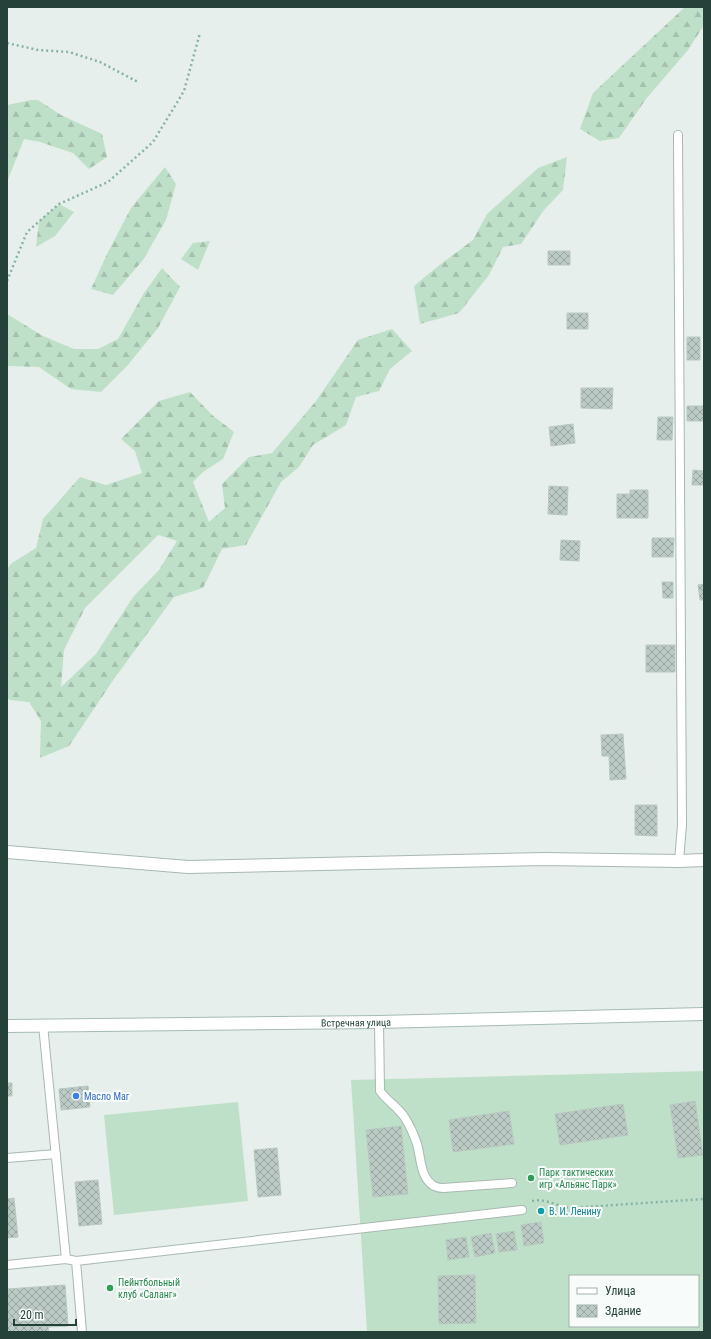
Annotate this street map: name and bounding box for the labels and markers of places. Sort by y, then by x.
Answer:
marker: Масло Маг [71,1091,81,1101]
place label: Масло Маг [84,1091,130,1102]
place label: Парк тактических игр «Альянс Парк» [539,1167,617,1190]
marker: Парк тактических игр «Альянс Парк» [526,1173,536,1183]
marker: В. И. Ленину [536,1206,546,1216]
place label: В. И. Ленину [549,1206,601,1217]
place label: Пейнтбольный клуб «Саланг» [118,1277,180,1300]
marker: Пейнтбольный клуб «Саланг» [105,1283,115,1293]

